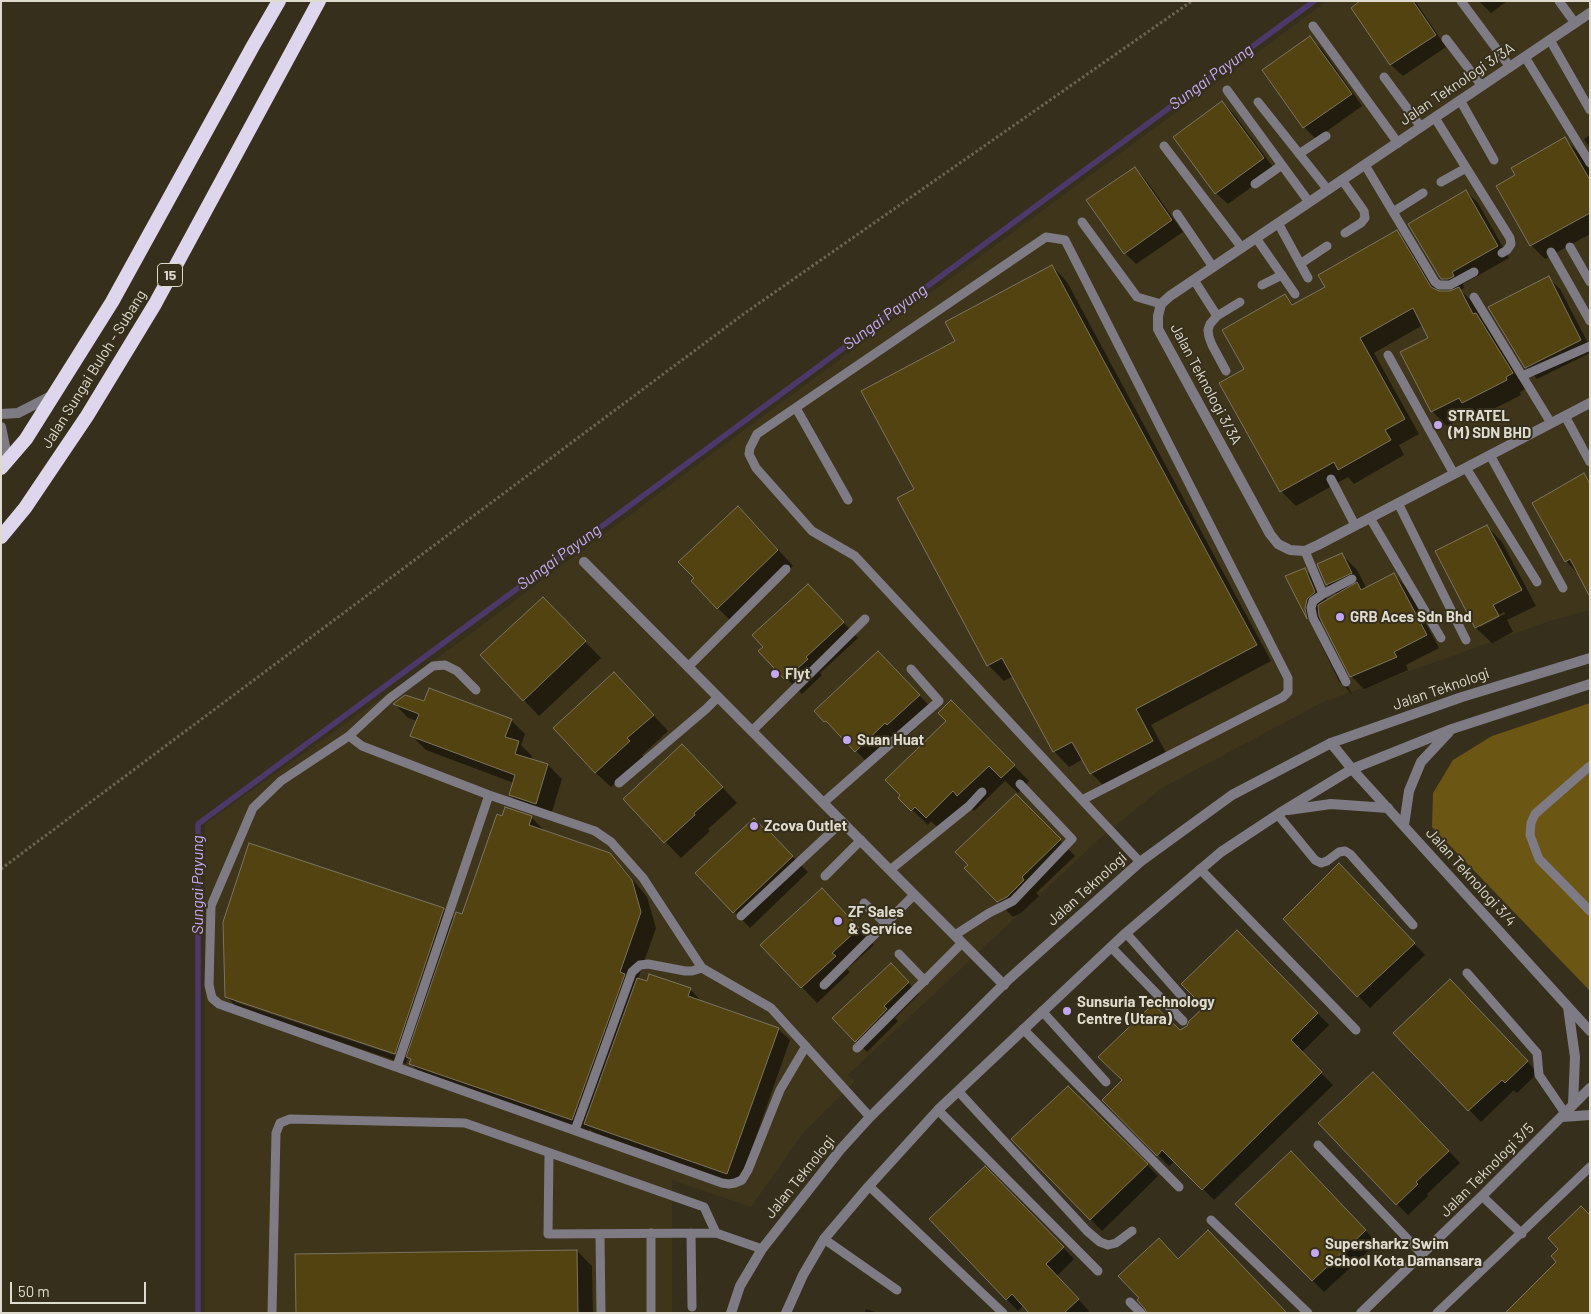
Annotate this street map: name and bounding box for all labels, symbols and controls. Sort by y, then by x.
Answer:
street label: Jalan Teknologi 3/3A [1396,39,1518,129]
water label: Sungai Payung [1165,40,1257,114]
road number: 15 [158,264,182,286]
water label: Sungai Payung [839,280,931,354]
street label: Jalan Sungai Buloh - Subang [38,286,150,452]
street label: Jalan Teknologi 3/3A [1166,320,1246,448]
place label: STRATEL (M) SDN BHD [1448,407,1531,442]
marker: STRATEL (M) SDN BHD [1432,419,1444,431]
water label: Sungai Payung [513,520,605,594]
place label: GRB Aces Sdn Bhd [1350,608,1472,626]
marker: GRB Aces Sdn Bhd [1334,611,1346,623]
street label: Jalan Teknologi [1390,664,1492,714]
place label: Flyt [785,665,810,683]
marker: Flyt [769,668,781,680]
place label: Suan Huat [857,731,924,749]
marker: Suan Huat [841,734,853,746]
place label: Zcova Outlet [764,817,847,835]
marker: Zcova Outlet [748,820,760,832]
street label: Jalan Teknologi 3/4 [1422,824,1520,930]
water label: Sungai Payung [188,835,208,935]
street label: Jalan Teknologi [1043,848,1131,930]
place label: ZF Sales & Service [848,903,912,938]
marker: ZF Sales & Service [832,915,844,927]
place label: Sunsuria Technology Centre (Utara) [1077,993,1215,1028]
marker: Sunsuria Technology Centre (Utara) [1061,1005,1073,1017]
street label: Jalan Teknologi 3/5 [1436,1119,1538,1221]
street label: Jalan Teknologi [761,1132,839,1222]
place label: Supersharkz Swim School Kota Damansara [1325,1235,1482,1270]
marker: Supersharkz Swim School Kota Damansara [1309,1247,1321,1259]
scale bar [12,1272,149,1304]
text: 50 m [18,1282,50,1300]

